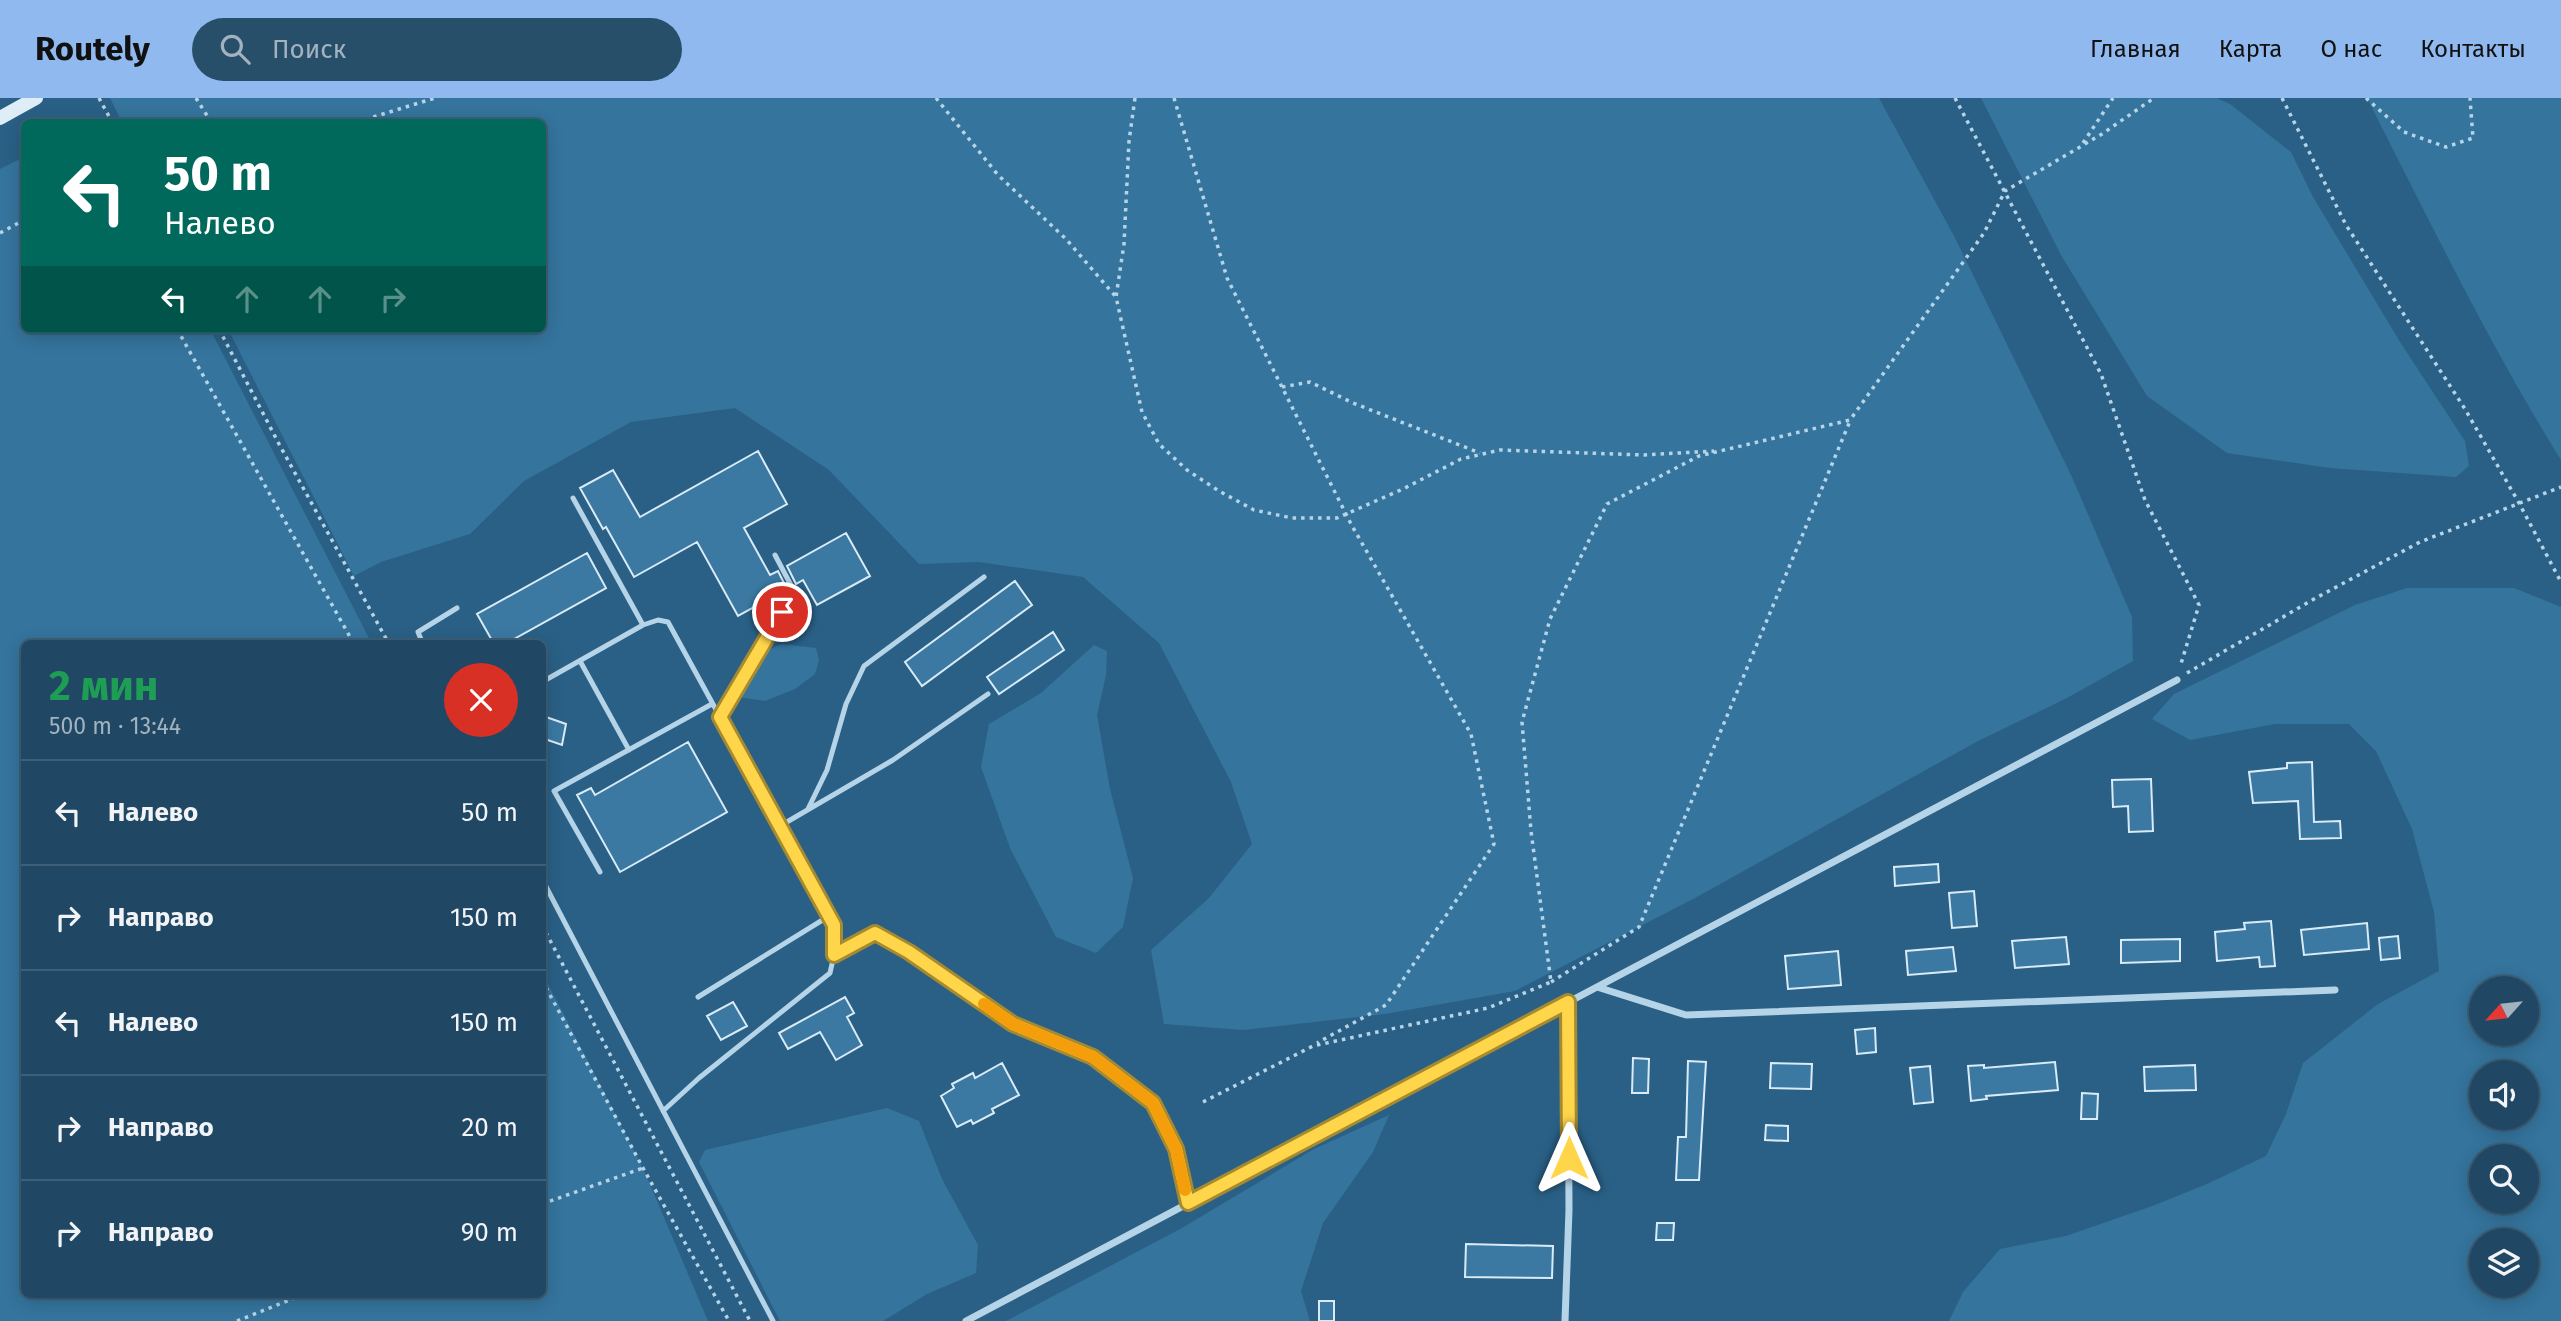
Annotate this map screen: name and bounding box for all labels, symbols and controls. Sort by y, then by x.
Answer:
search box [192,18,682,81]
text: Routely [35,29,150,69]
icon: search [216,30,254,68]
text: Поиск [272,34,346,65]
text: Главная [2090,35,2181,63]
text: Карта [2219,35,2282,63]
text: О нас [2320,35,2382,63]
text: Контакты [2420,35,2526,63]
text: 50 m [164,144,272,203]
icon: left [49,147,140,238]
text: Налево [164,204,276,242]
icon: left [155,280,193,318]
icon: ahead [228,280,266,318]
icon: ahead [301,280,339,318]
icon: right [374,280,412,318]
pin [752,582,812,642]
icon: arrive [763,593,801,631]
text: 2 мин [49,661,158,711]
button: close [444,663,518,737]
text: 500 m · 13:44 [49,712,181,740]
icon: left [49,794,87,832]
text: Налево [108,797,198,828]
text: 50 m [461,797,518,828]
icon: right [49,899,87,937]
text: Направо [108,902,214,933]
text: 150 m [450,902,518,933]
north arrow [2469,976,2539,1046]
map controls [2469,976,2539,1298]
icon: left [49,1004,87,1042]
text: Налево [108,1007,198,1038]
text: 150 m [450,1007,518,1038]
button: sound [2469,1060,2539,1130]
icon: right [49,1109,87,1147]
text: Направо [108,1112,214,1143]
text: 20 m [461,1112,518,1143]
position arrow [1532,1121,1606,1195]
button: search [2469,1144,2539,1214]
icon: right [49,1214,87,1252]
text: Направо [108,1217,214,1248]
text: 90 m [461,1217,518,1248]
button: layers [2469,1228,2539,1298]

